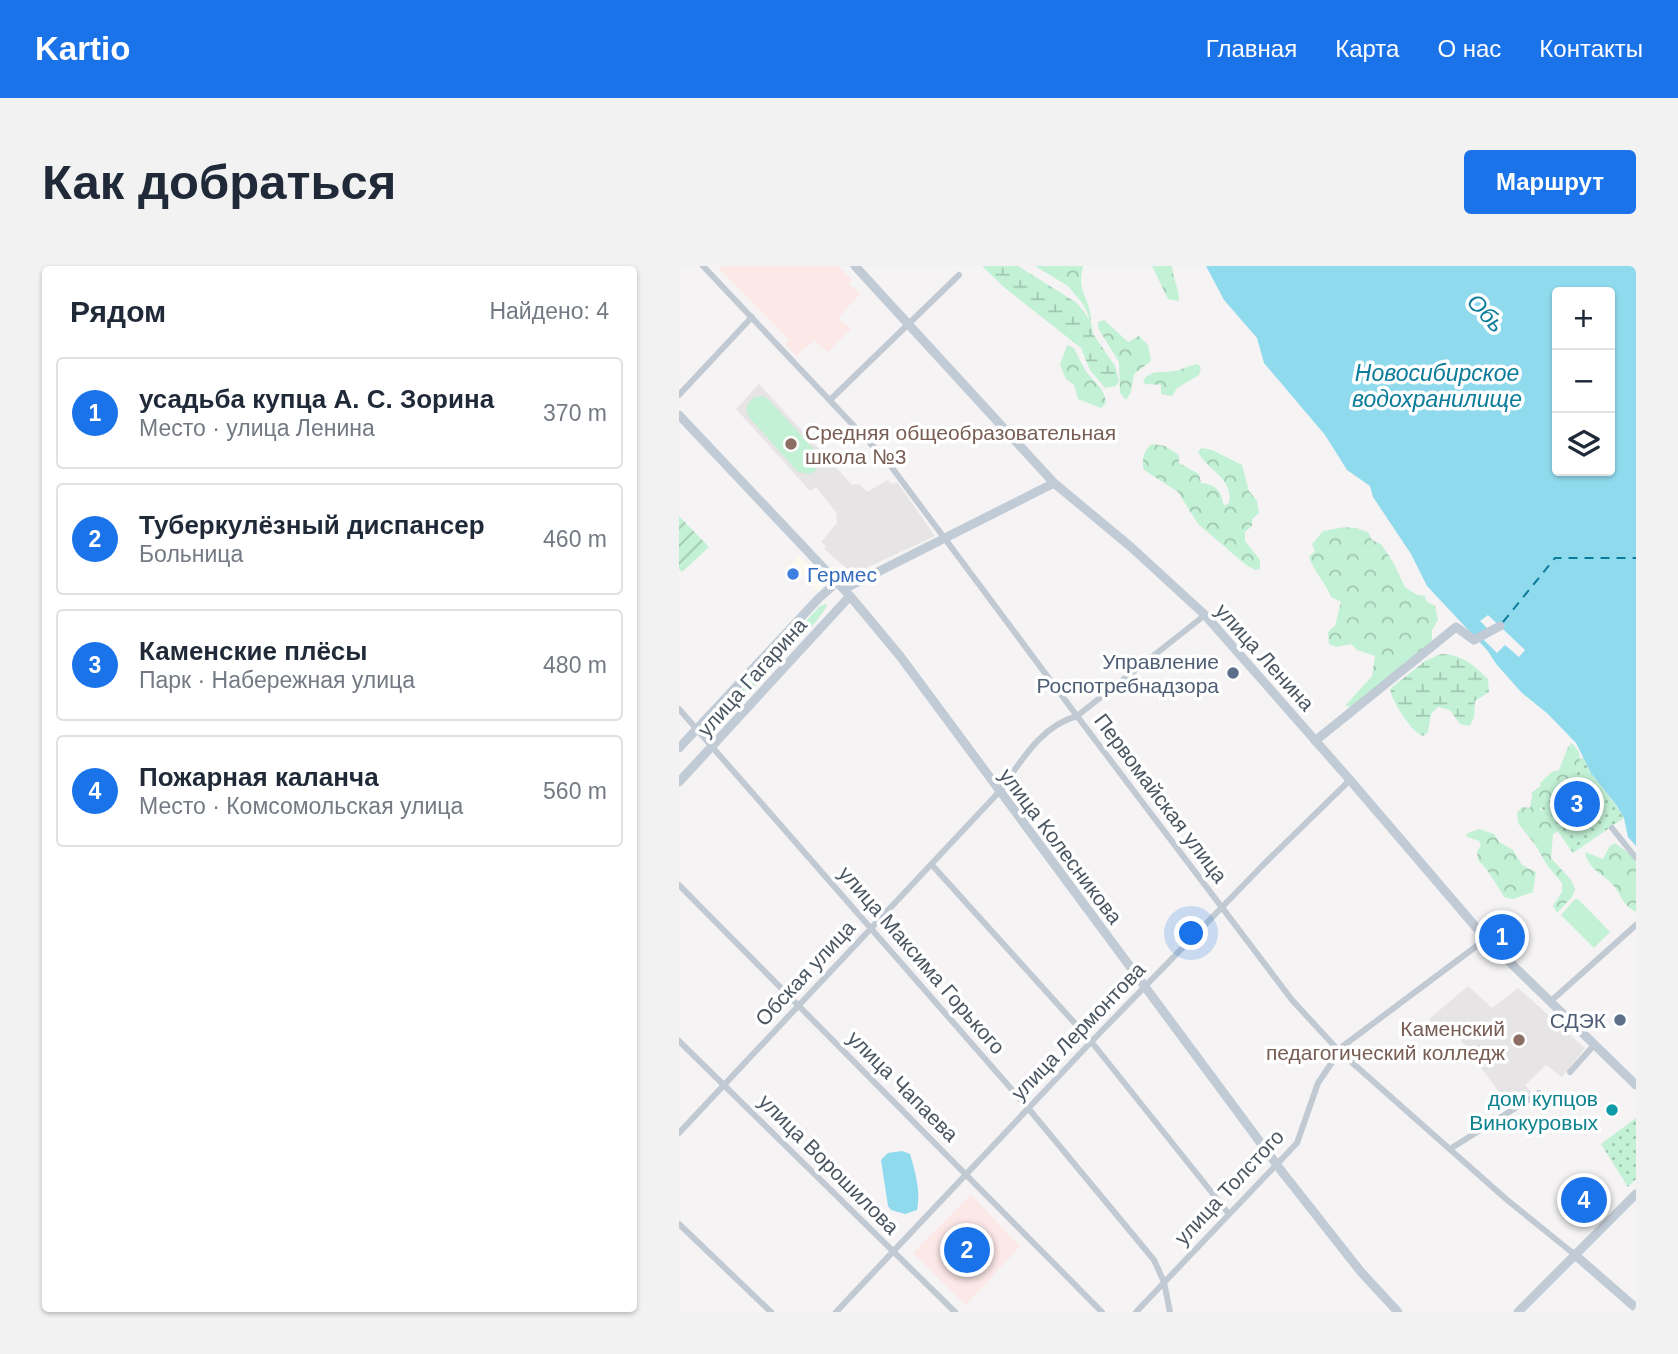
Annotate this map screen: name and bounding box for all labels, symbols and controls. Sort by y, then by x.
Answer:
text: Kartio [35,30,130,67]
text: Главная [1206,35,1297,62]
text: Карта [1335,35,1399,62]
text: О нас [1437,35,1501,62]
text: Контакты [1539,35,1643,62]
button: Маршрут [1464,150,1636,214]
text: Как добраться [42,155,396,209]
map controls [1552,287,1615,476]
button: + [1552,287,1615,350]
water label: Обь [1462,288,1510,338]
text: Рядом [70,295,166,328]
text: Найдено: 4 [489,298,609,324]
button: − [1552,350,1615,413]
water label: Новосибирское водохранилище [1352,360,1522,412]
text: усадьба купца А. С. Зорина [139,384,494,414]
text: 1 [89,400,101,426]
text: 370 m [543,400,607,426]
button: layers [1552,413,1615,476]
text: Место · улица Ленина [139,415,375,441]
place label: Средняя общеобразовательная школа №3 [805,421,1116,468]
marker: Средняя общеобразовательная школа №3 [783,436,799,452]
text: Туберкулёзный диспансер [139,510,485,540]
text: 2 [89,526,101,552]
text: 460 m [543,526,607,552]
text: Больница [139,541,243,567]
place label: Гермес [807,563,877,586]
marker: Гермес [785,566,801,582]
street label: улица Ленина [1211,599,1319,715]
street label: улица Гагарина [693,613,811,741]
text: Каменские плёсы [139,636,368,666]
place label: Управление Роспотребнадзора [1036,650,1219,697]
text: 3 [89,652,101,678]
text: 480 m [543,652,607,678]
marker: Управление Роспотребнадзора [1225,665,1241,681]
text: Парк · Набережная улица [139,667,415,693]
street label: Первомайская улица [1090,709,1232,887]
text: Пожарная каланча [139,762,379,792]
street label: улица Колесникова [995,764,1127,928]
text: 4 [89,778,101,804]
text: 560 m [543,778,607,804]
pin: 3 [1554,778,1600,830]
text: Место · Комсомольская улица [139,793,463,819]
street label: улица Максима Горького [834,862,1010,1058]
pin: 1 [1479,911,1525,963]
street label: Обская улица [751,916,860,1030]
your location [1174,916,1208,950]
street label: улица Лермонтова [1006,957,1150,1104]
place label: СДЭК [1550,1009,1607,1032]
marker: СДЭК [1612,1012,1628,1028]
place label: Каменский педагогический колледж [1266,1017,1505,1064]
street label: улица Чапаева [843,1026,963,1146]
marker: Каменский педагогический колледж [1511,1032,1527,1048]
place label: дом купцов Винокуровых [1469,1087,1598,1134]
street label: улица Ворошилова [754,1089,904,1239]
marker: дом купцов Винокуровых [1604,1102,1620,1118]
street label: улица Толстого [1170,1125,1288,1249]
pin: 4 [1561,1174,1607,1226]
pin: 2 [944,1224,990,1276]

